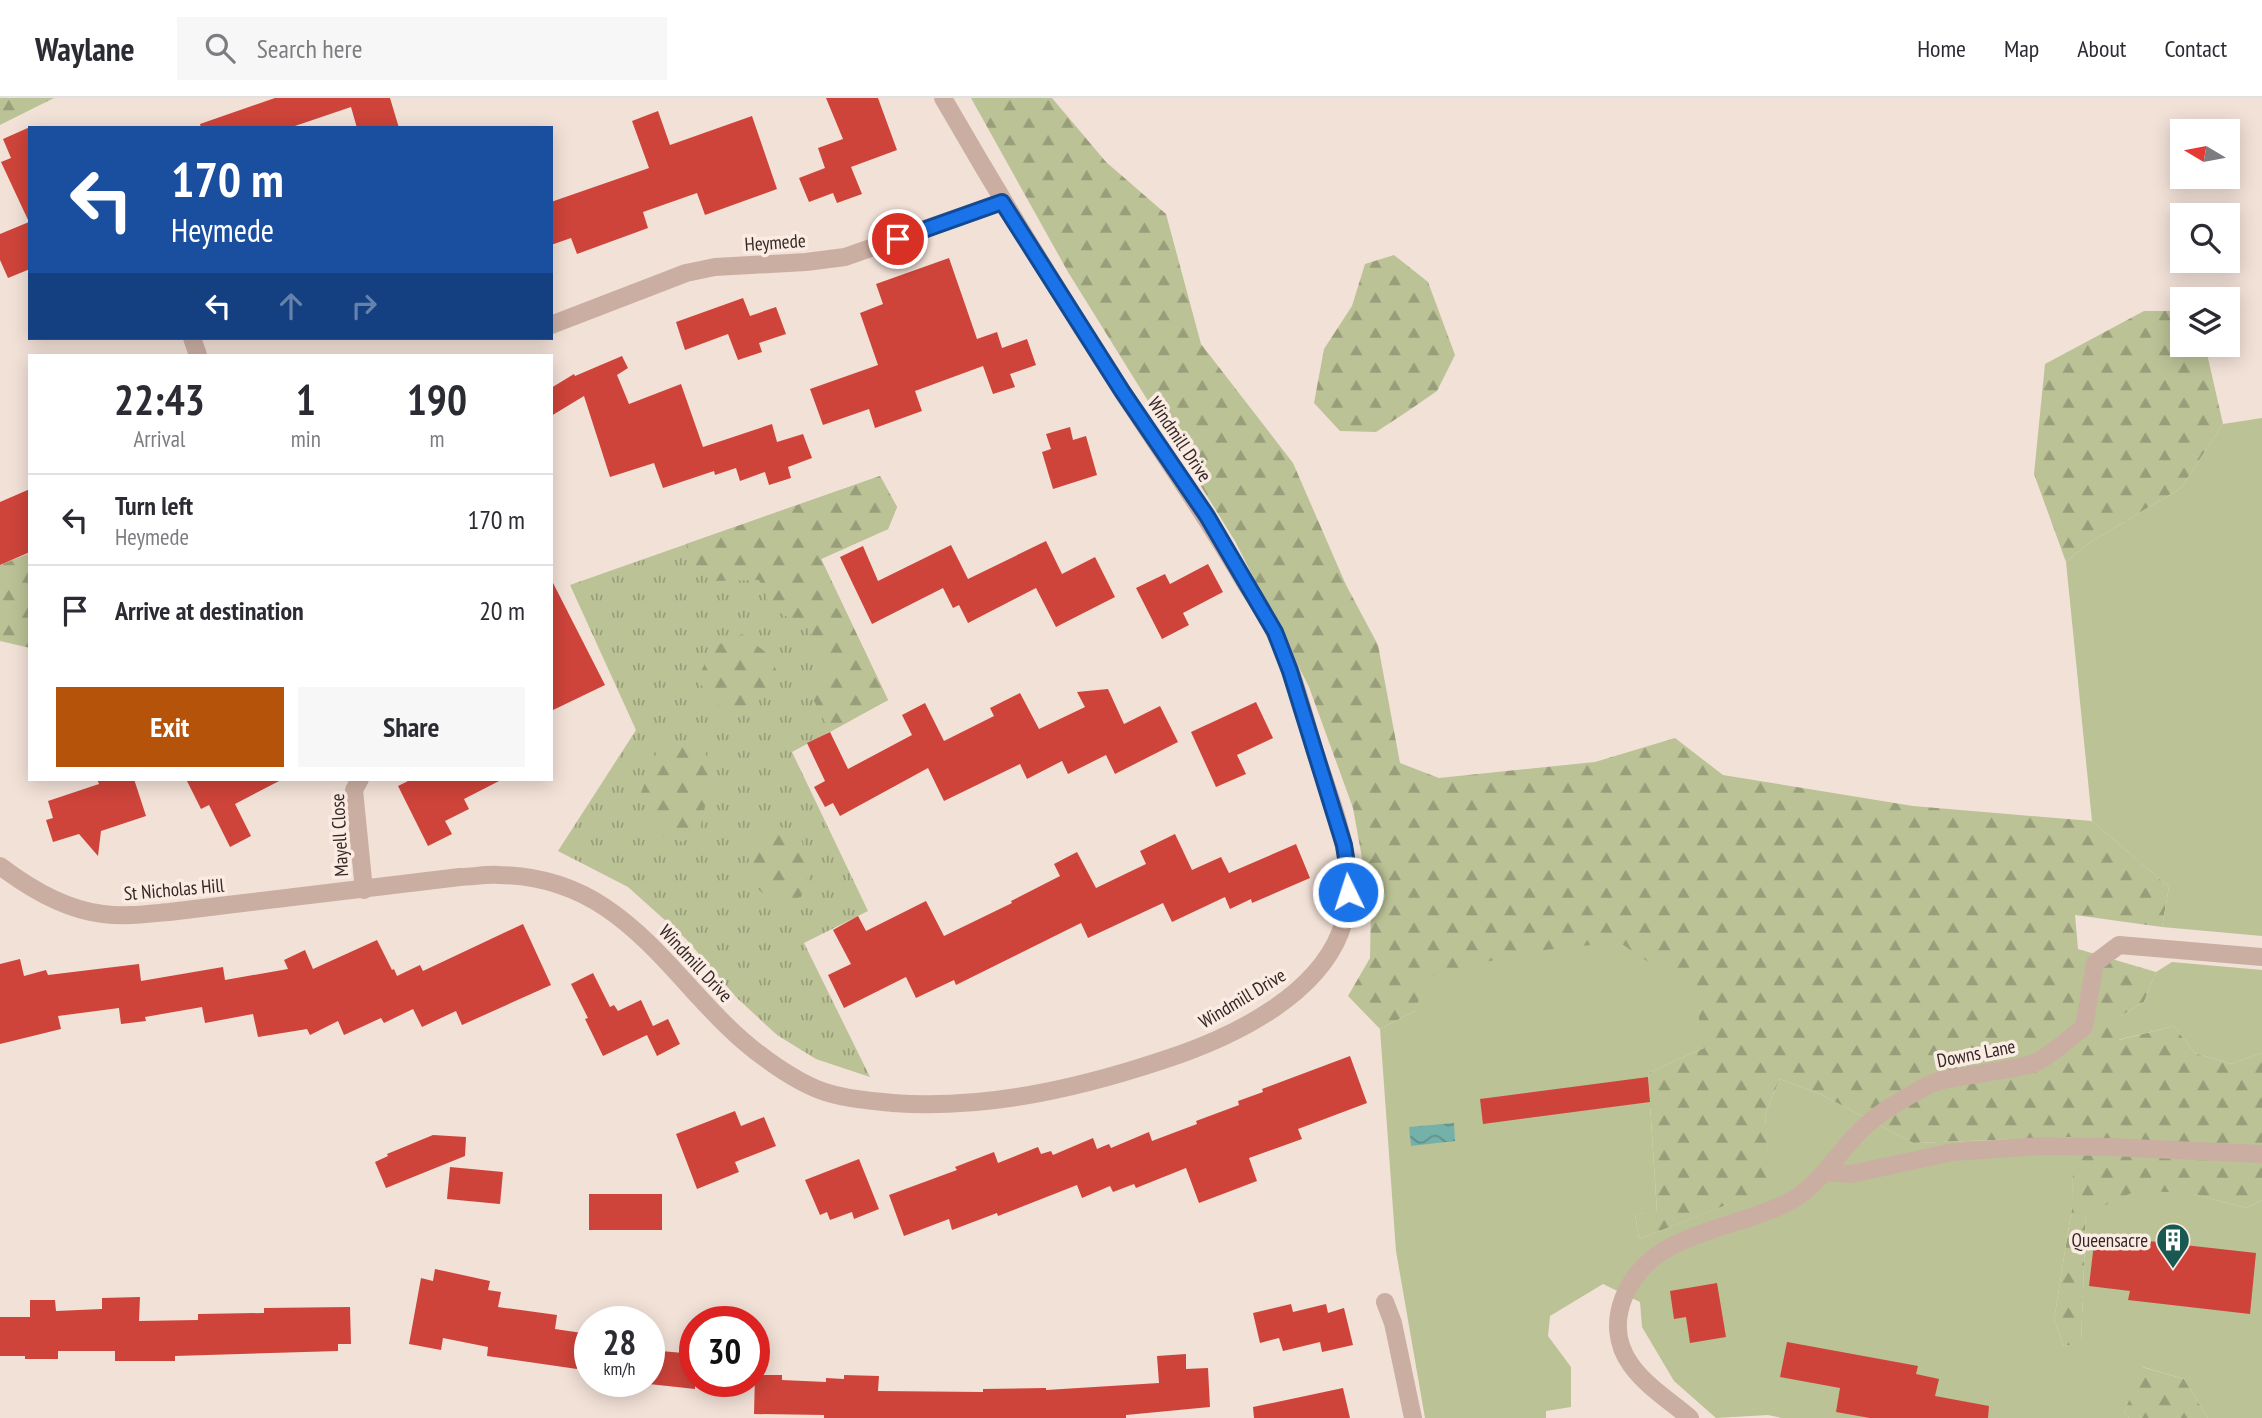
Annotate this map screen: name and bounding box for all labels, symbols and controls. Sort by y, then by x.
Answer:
search box [177,17,667,80]
text: Waylane [35,27,135,70]
icon: search [201,29,239,67]
text: Search here [257,32,362,65]
text: Home [1917,33,1966,64]
text: Map [2004,33,2039,64]
text: About [2077,33,2126,64]
text: Contact [2164,33,2227,64]
north arrow [2170,119,2240,189]
map controls [2170,119,2240,357]
text: 170 m [171,147,284,211]
icon: left [56,154,147,245]
button: search [2170,203,2240,273]
text: Heymede [171,209,274,251]
pin [868,209,928,269]
icon: arrive [879,220,917,258]
street label: Heymede [744,228,806,256]
icon: left [199,287,237,325]
icon: ahead [272,287,310,325]
icon: right [345,287,383,325]
button: layers [2170,287,2240,357]
text: 22:43 [114,372,205,427]
text: 1 [296,372,316,427]
text: 190 [407,372,467,427]
street label: Windmill Drive [1143,392,1217,486]
text: Arrival [133,424,185,453]
text: min [291,424,321,453]
text: m [429,424,444,453]
text: Turn left [115,489,193,522]
icon: left [56,501,94,539]
text: 170 m [467,503,525,536]
text: Heymede [115,522,189,551]
icon: arrive [56,592,94,630]
text: Arrive at destination [115,594,304,627]
text: 20 m [479,594,525,627]
button: Exit [56,687,284,767]
button: Share [298,687,525,767]
street label: Mayell Close [325,793,353,877]
position arrow [1311,855,1385,929]
street label: St Nicholas Hill [123,873,226,905]
street label: Windmill Drive [654,919,738,1007]
street label: Windmill Drive [1194,963,1290,1033]
street label: Downs Lane [1935,1034,2017,1072]
building icon: Queensacre [2154,1221,2192,1270]
place label: Queensacre [2072,1228,2148,1252]
speed limit sign: 30 [679,1306,770,1397]
text: 28 [603,1319,636,1365]
text: km/h [604,1357,635,1380]

